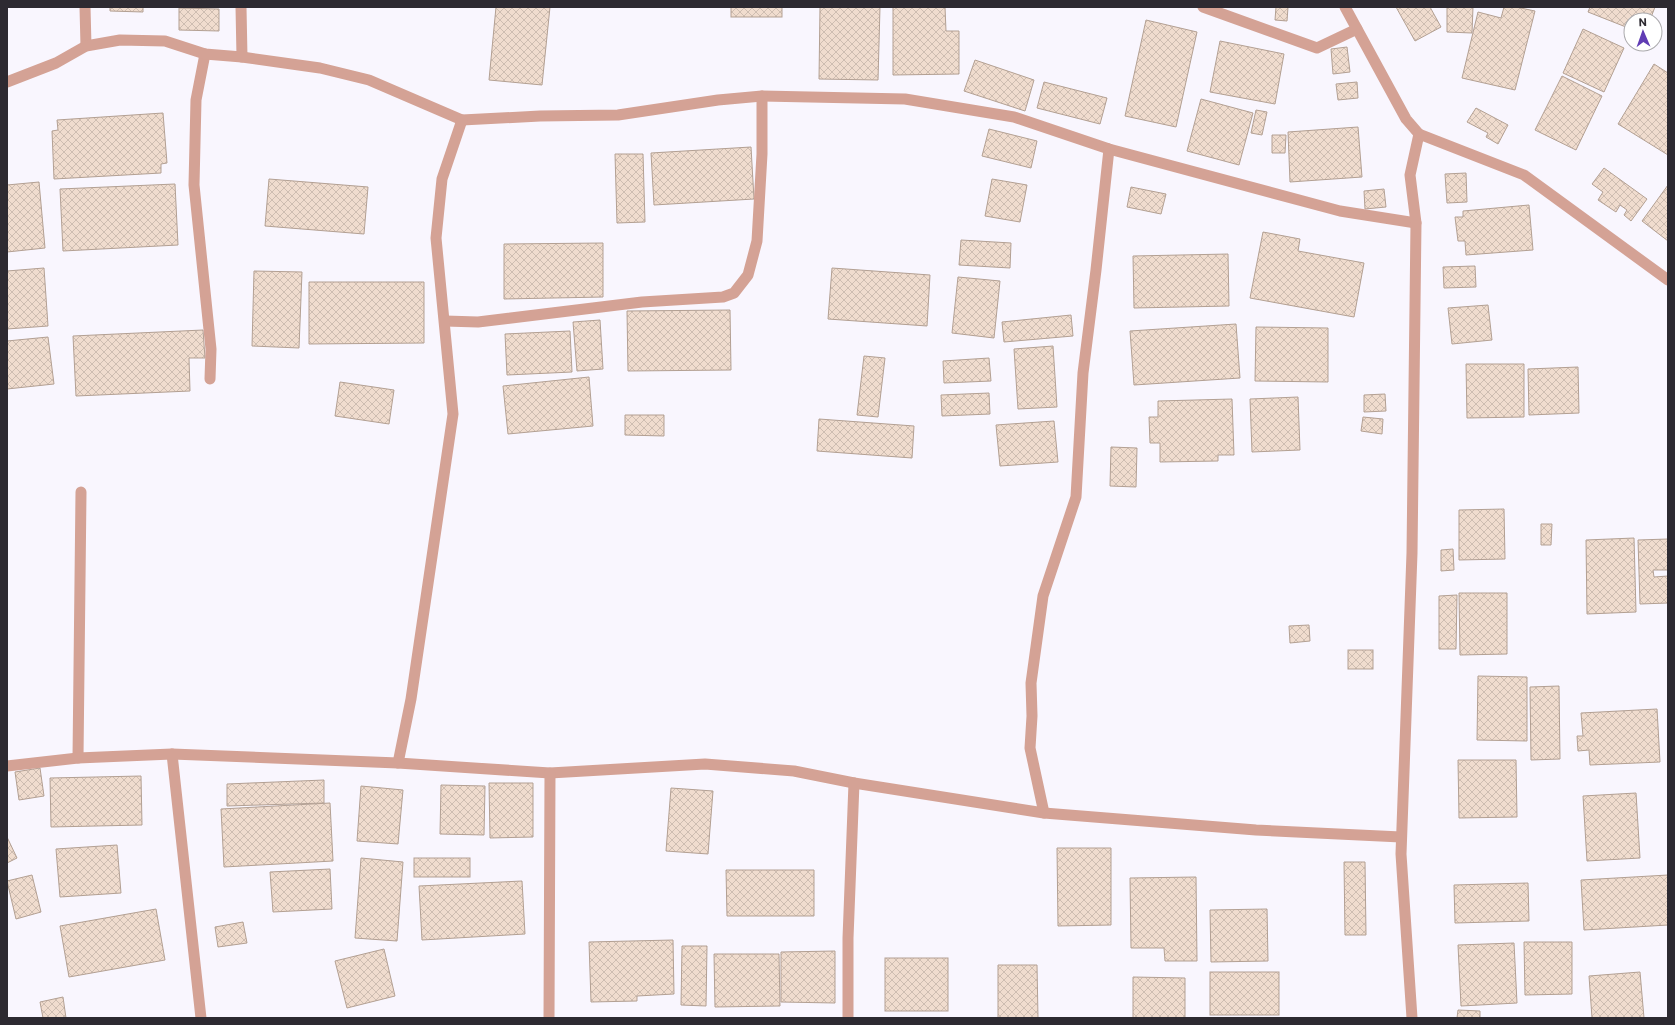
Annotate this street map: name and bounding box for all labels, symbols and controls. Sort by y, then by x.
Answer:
north arrow [1623,12,1663,52]
text: N [1638,15,1647,28]

